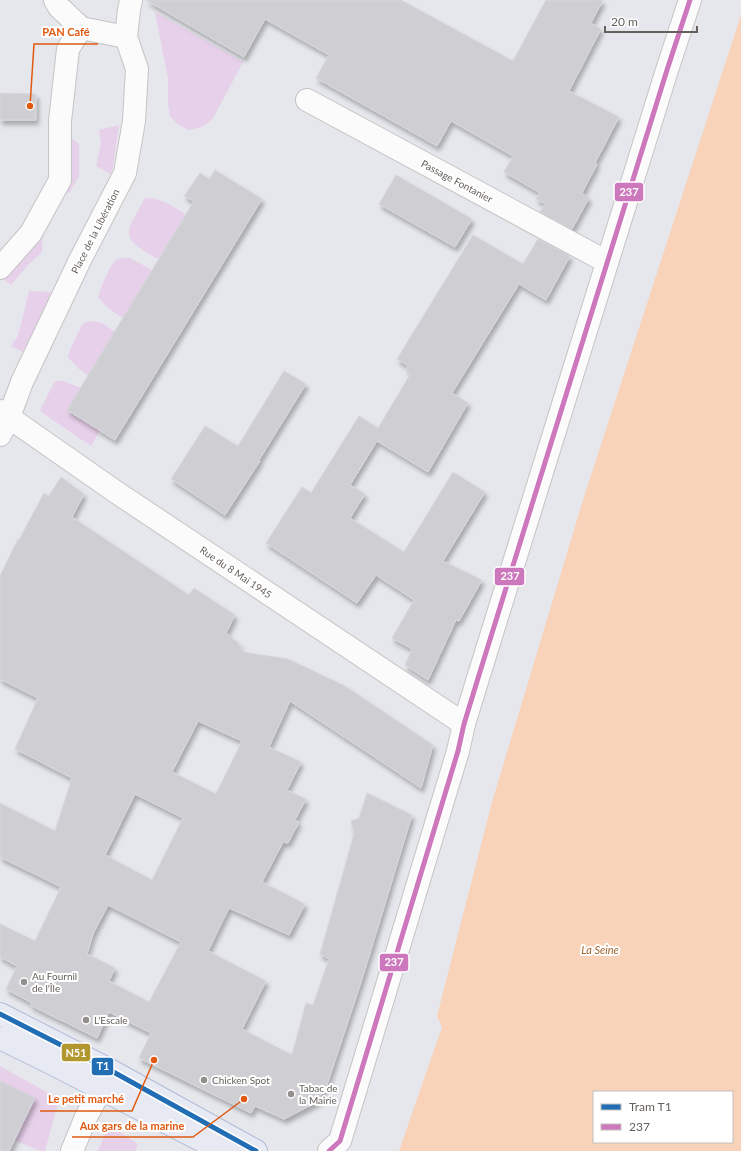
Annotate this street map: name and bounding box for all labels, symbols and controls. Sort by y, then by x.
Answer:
scale bar [605,8,697,34]
text: 20 m [611,14,638,29]
callout: PAN Café [34,21,98,44]
text: PAN Café [42,25,90,38]
street label: Passage Fontanier [419,157,495,205]
line badge: 237 [614,182,644,202]
text: 237 [619,185,639,198]
street label: Place de la Libération [68,187,122,275]
street label: Rue du 8 Mai 1945 [198,544,274,601]
line badge: 237 [494,567,525,586]
text: 237 [500,569,520,582]
water label: La Seine [581,943,619,956]
line badge: 237 [379,953,409,972]
text: 237 [384,955,404,968]
place label: Au Fournil de l'Île [32,970,77,994]
marker: Au Fournil de l'Île [19,977,29,987]
place label: L'Escale [94,1014,128,1026]
marker: L'Escale [81,1015,91,1025]
line badge: N51 [61,1043,91,1062]
text: N51 [65,1046,87,1059]
line badge: T1 [91,1057,114,1076]
text: T1 [97,1059,109,1072]
place label: Chicken Spot [212,1074,270,1086]
marker: Chicken Spot [199,1075,209,1085]
place label: Tabac de la Mairie [299,1082,338,1106]
callout: Le petit marché [40,1088,132,1111]
marker: Tabac de la Mairie [286,1089,296,1099]
legend [593,1091,733,1143]
text: Le petit marché [48,1092,124,1105]
text: Tram T1 [629,1099,672,1114]
callout: Aux gars de la marine [72,1114,193,1137]
text: Aux gars de la marine [79,1119,184,1132]
text: 237 [629,1119,650,1134]

